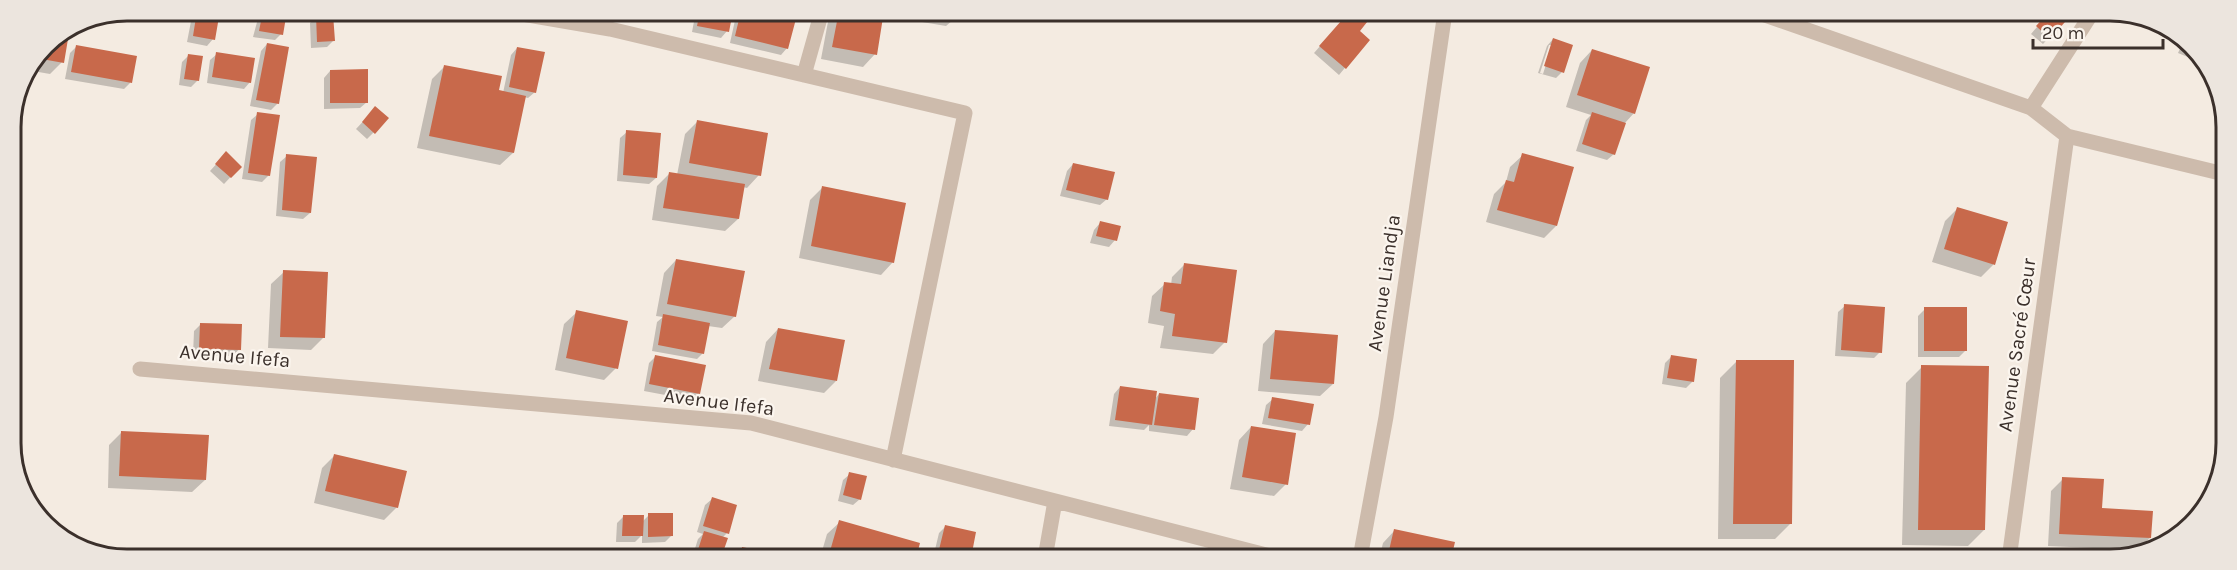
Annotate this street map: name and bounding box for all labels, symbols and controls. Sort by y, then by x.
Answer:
scale bar [2033,12,2164,50]
text: 20 m [2042,22,2084,44]
street label: Avenue Liandja [1363,213,1405,353]
street label: Avenue Sacré Cœur [1993,256,2041,433]
street label: Avenue Ifefa [179,340,291,372]
street label: Avenue Ifefa [662,384,776,420]

